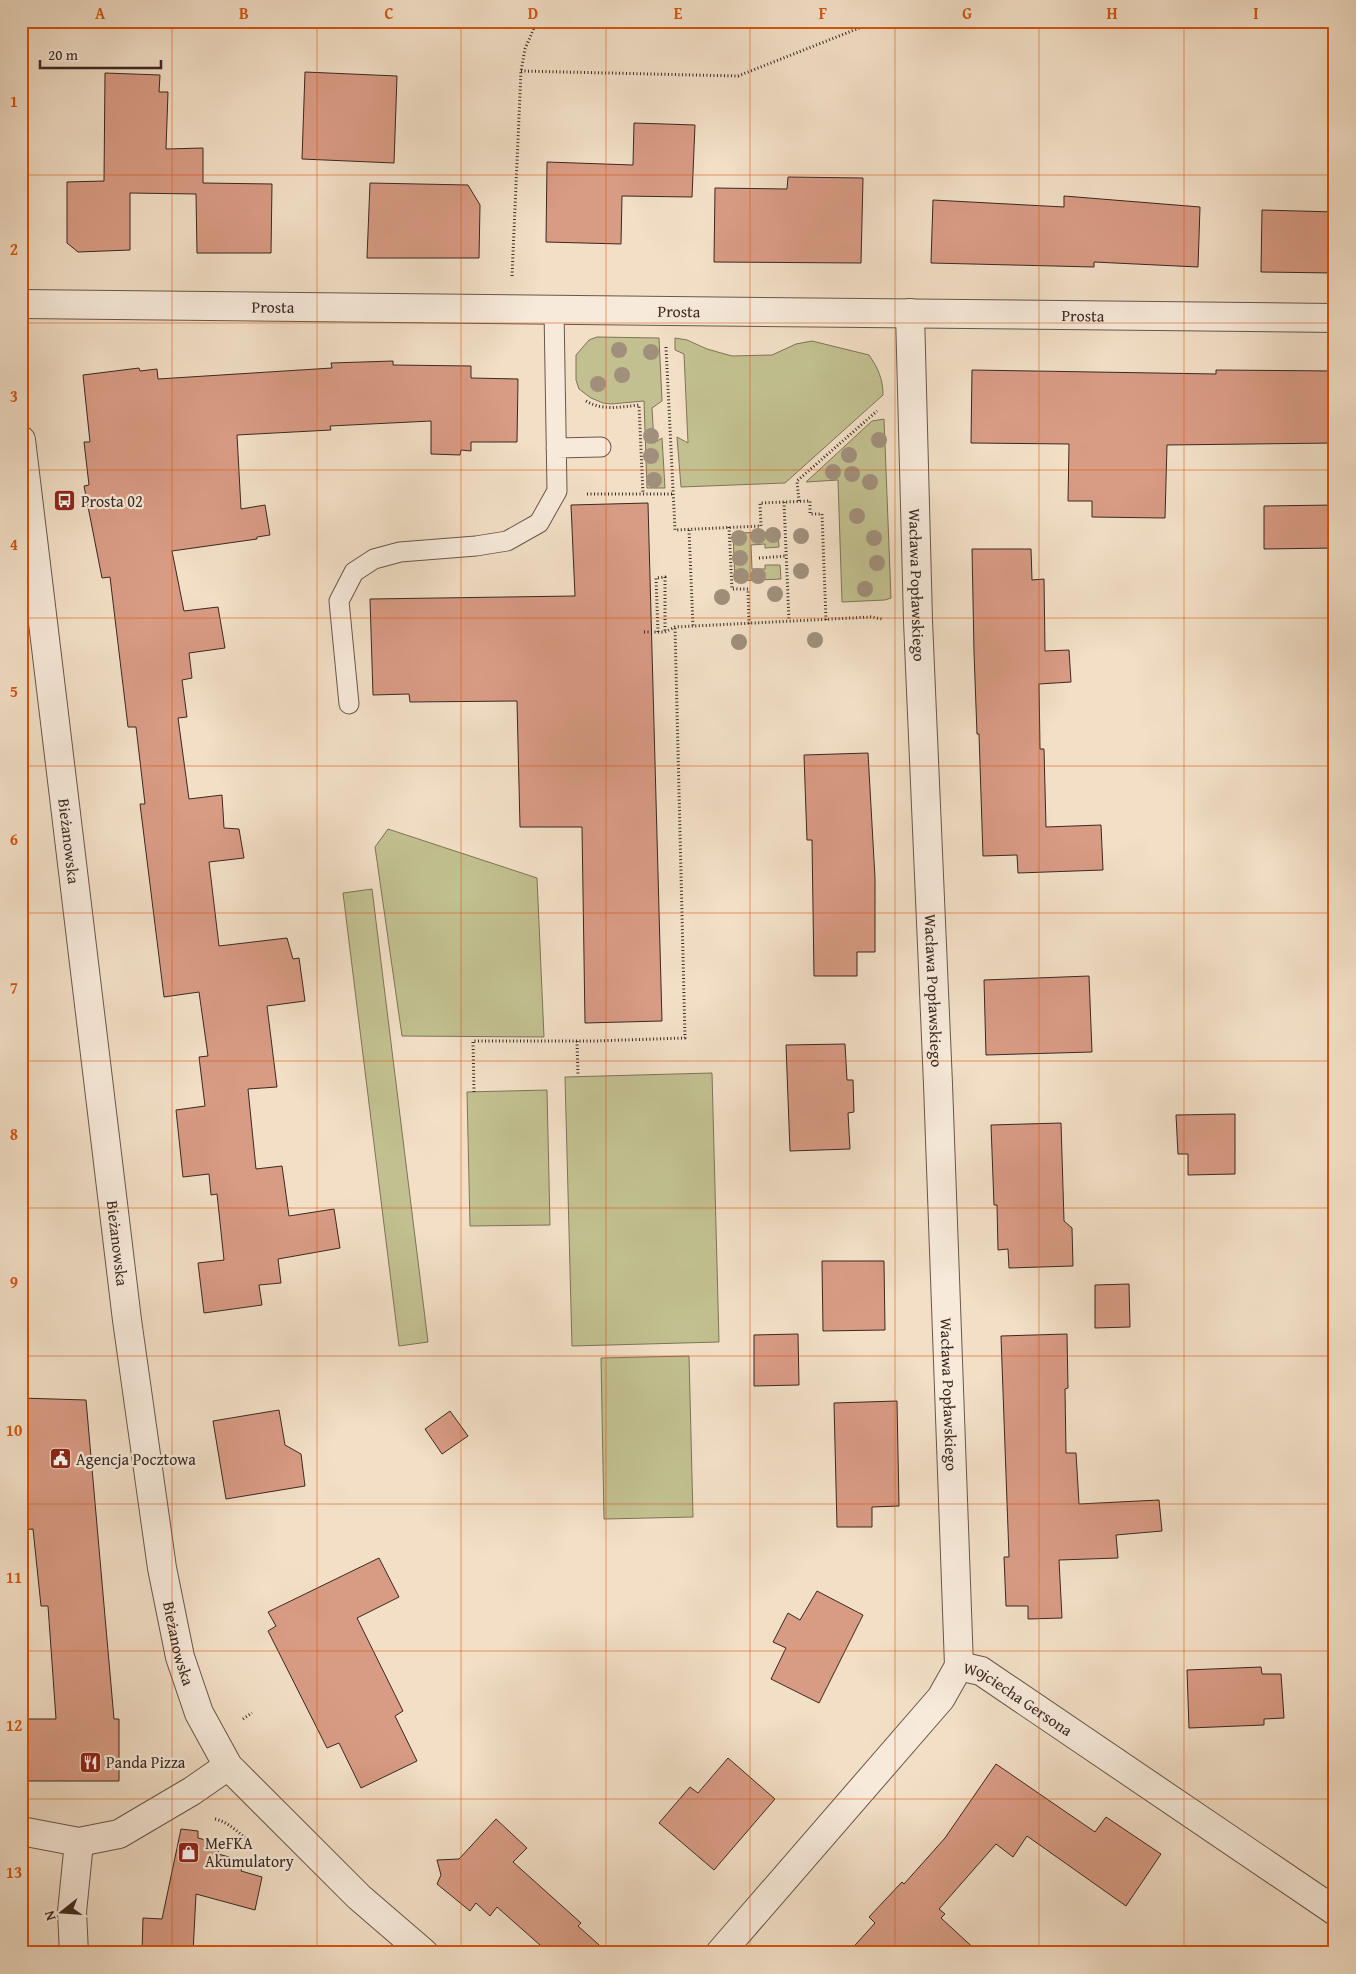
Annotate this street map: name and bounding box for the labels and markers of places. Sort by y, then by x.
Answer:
bus stop icon: Prosta 02 [53,489,77,513]
place label: Prosta 02 [81,489,143,513]
public building icon: Agencja Pocztowa [48,1447,72,1471]
place label: Agencja Pocztowa [76,1447,196,1471]
restaurant icon: Panda Pizza [78,1750,102,1774]
place label: Panda Pizza [106,1750,186,1774]
place label: MeFKA Akumulatory [205,1831,294,1873]
shop icon: MeFKA Akumulatory [177,1840,201,1864]

